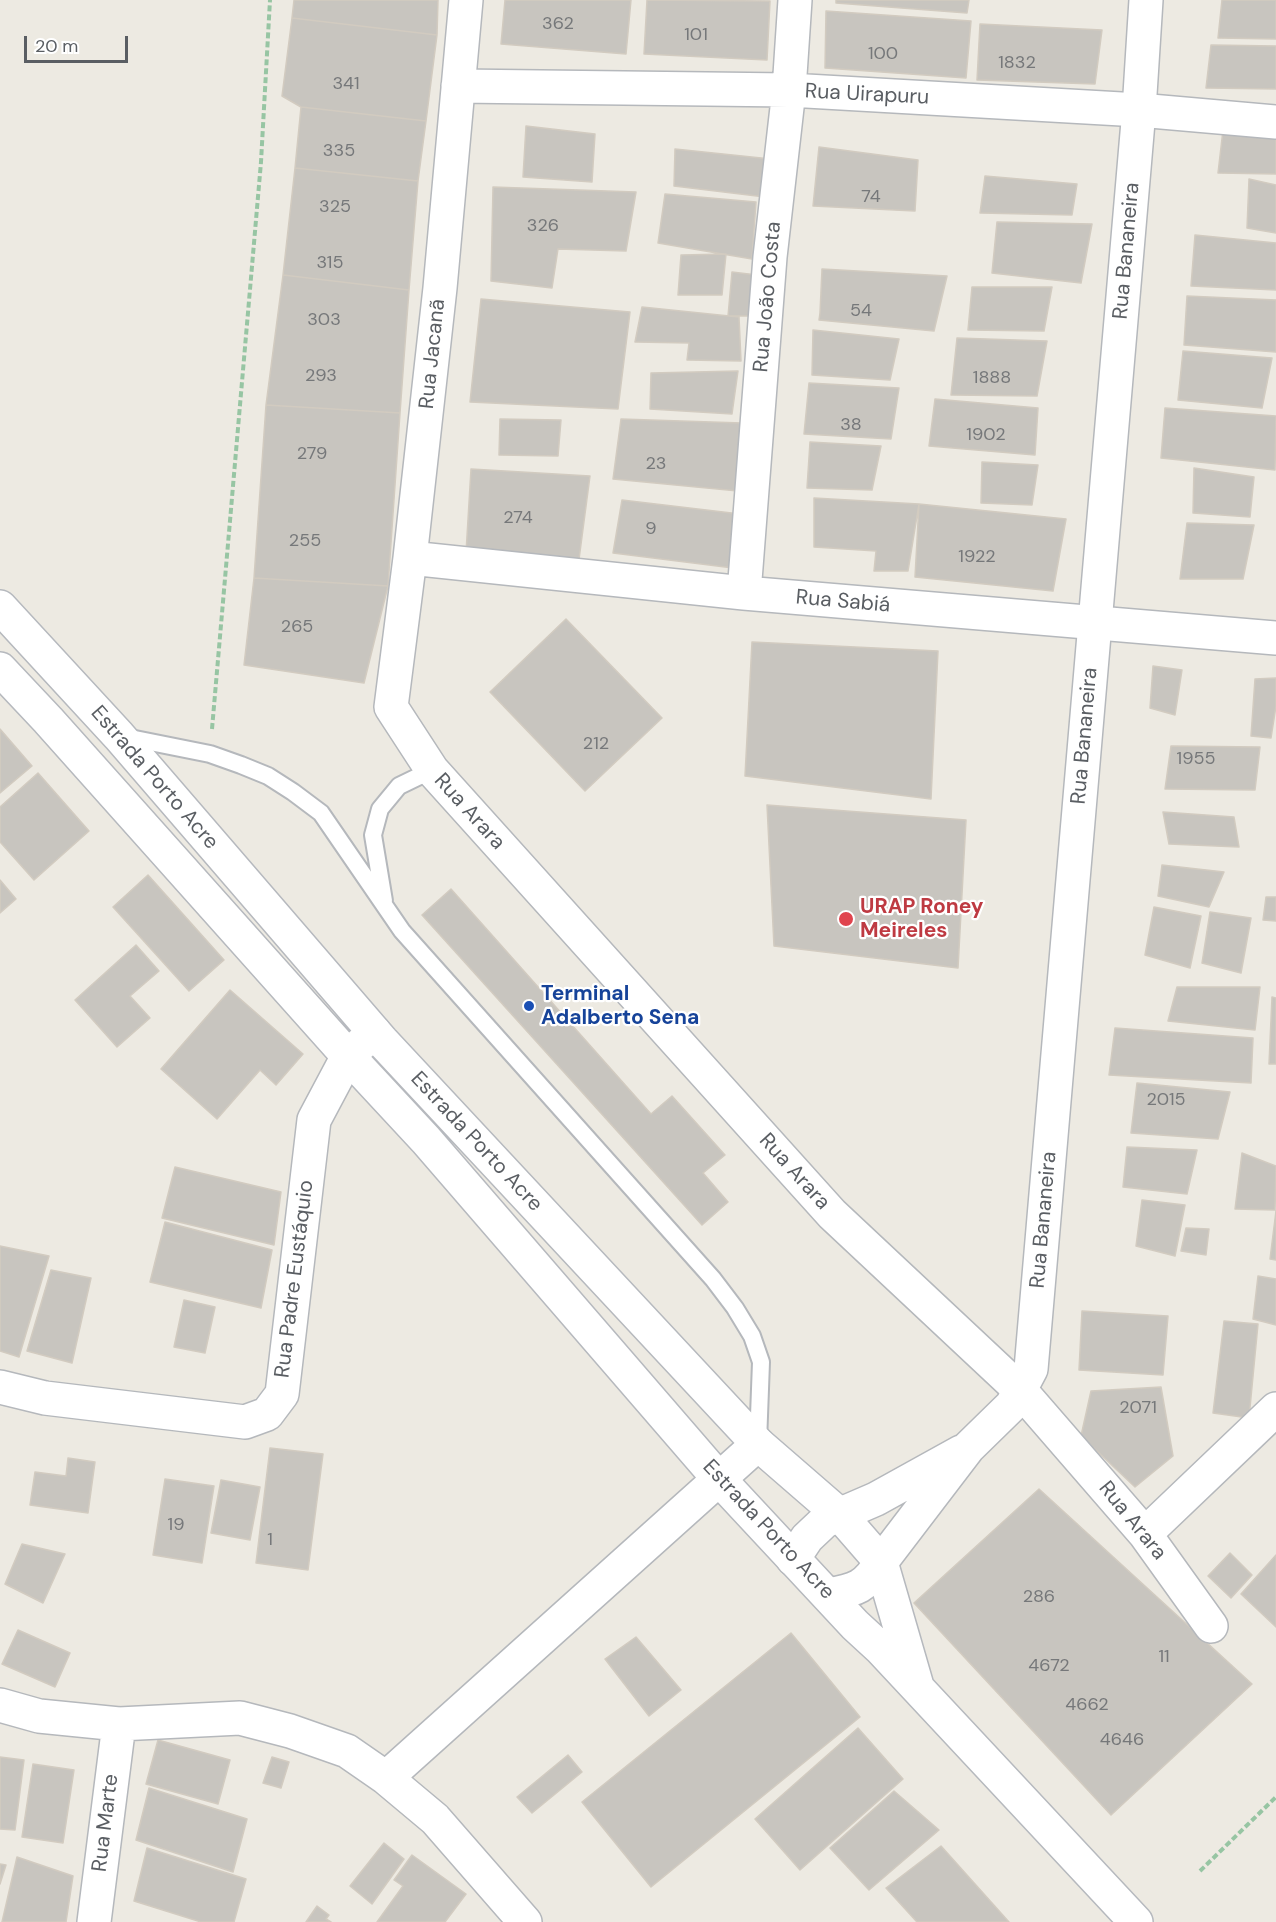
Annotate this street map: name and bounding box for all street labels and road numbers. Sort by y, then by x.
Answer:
street label: Rua Uirapuru [804,79,930,111]
street label: Rua Bananeira [1108,182,1146,320]
street label: Rua João Costa [749,221,787,373]
street label: Rua Jacanã [415,298,451,410]
street label: Rua Sabiá [795,585,891,619]
street label: Rua Bananeira [1066,667,1104,805]
street label: Estrada Porto Acre [85,701,223,855]
street label: Rua Arara [428,769,510,855]
street label: Estrada Porto Acre [405,1067,547,1217]
street label: Rua Arara [753,1129,835,1215]
street label: Rua Bananeira [1025,1151,1063,1289]
street label: Rua Padre Eustáquio [270,1179,320,1379]
street label: Estrada Porto Acre [697,1455,839,1605]
street label: Rua Arara [1093,1477,1171,1565]
street label: Rua Marte [88,1773,124,1873]

